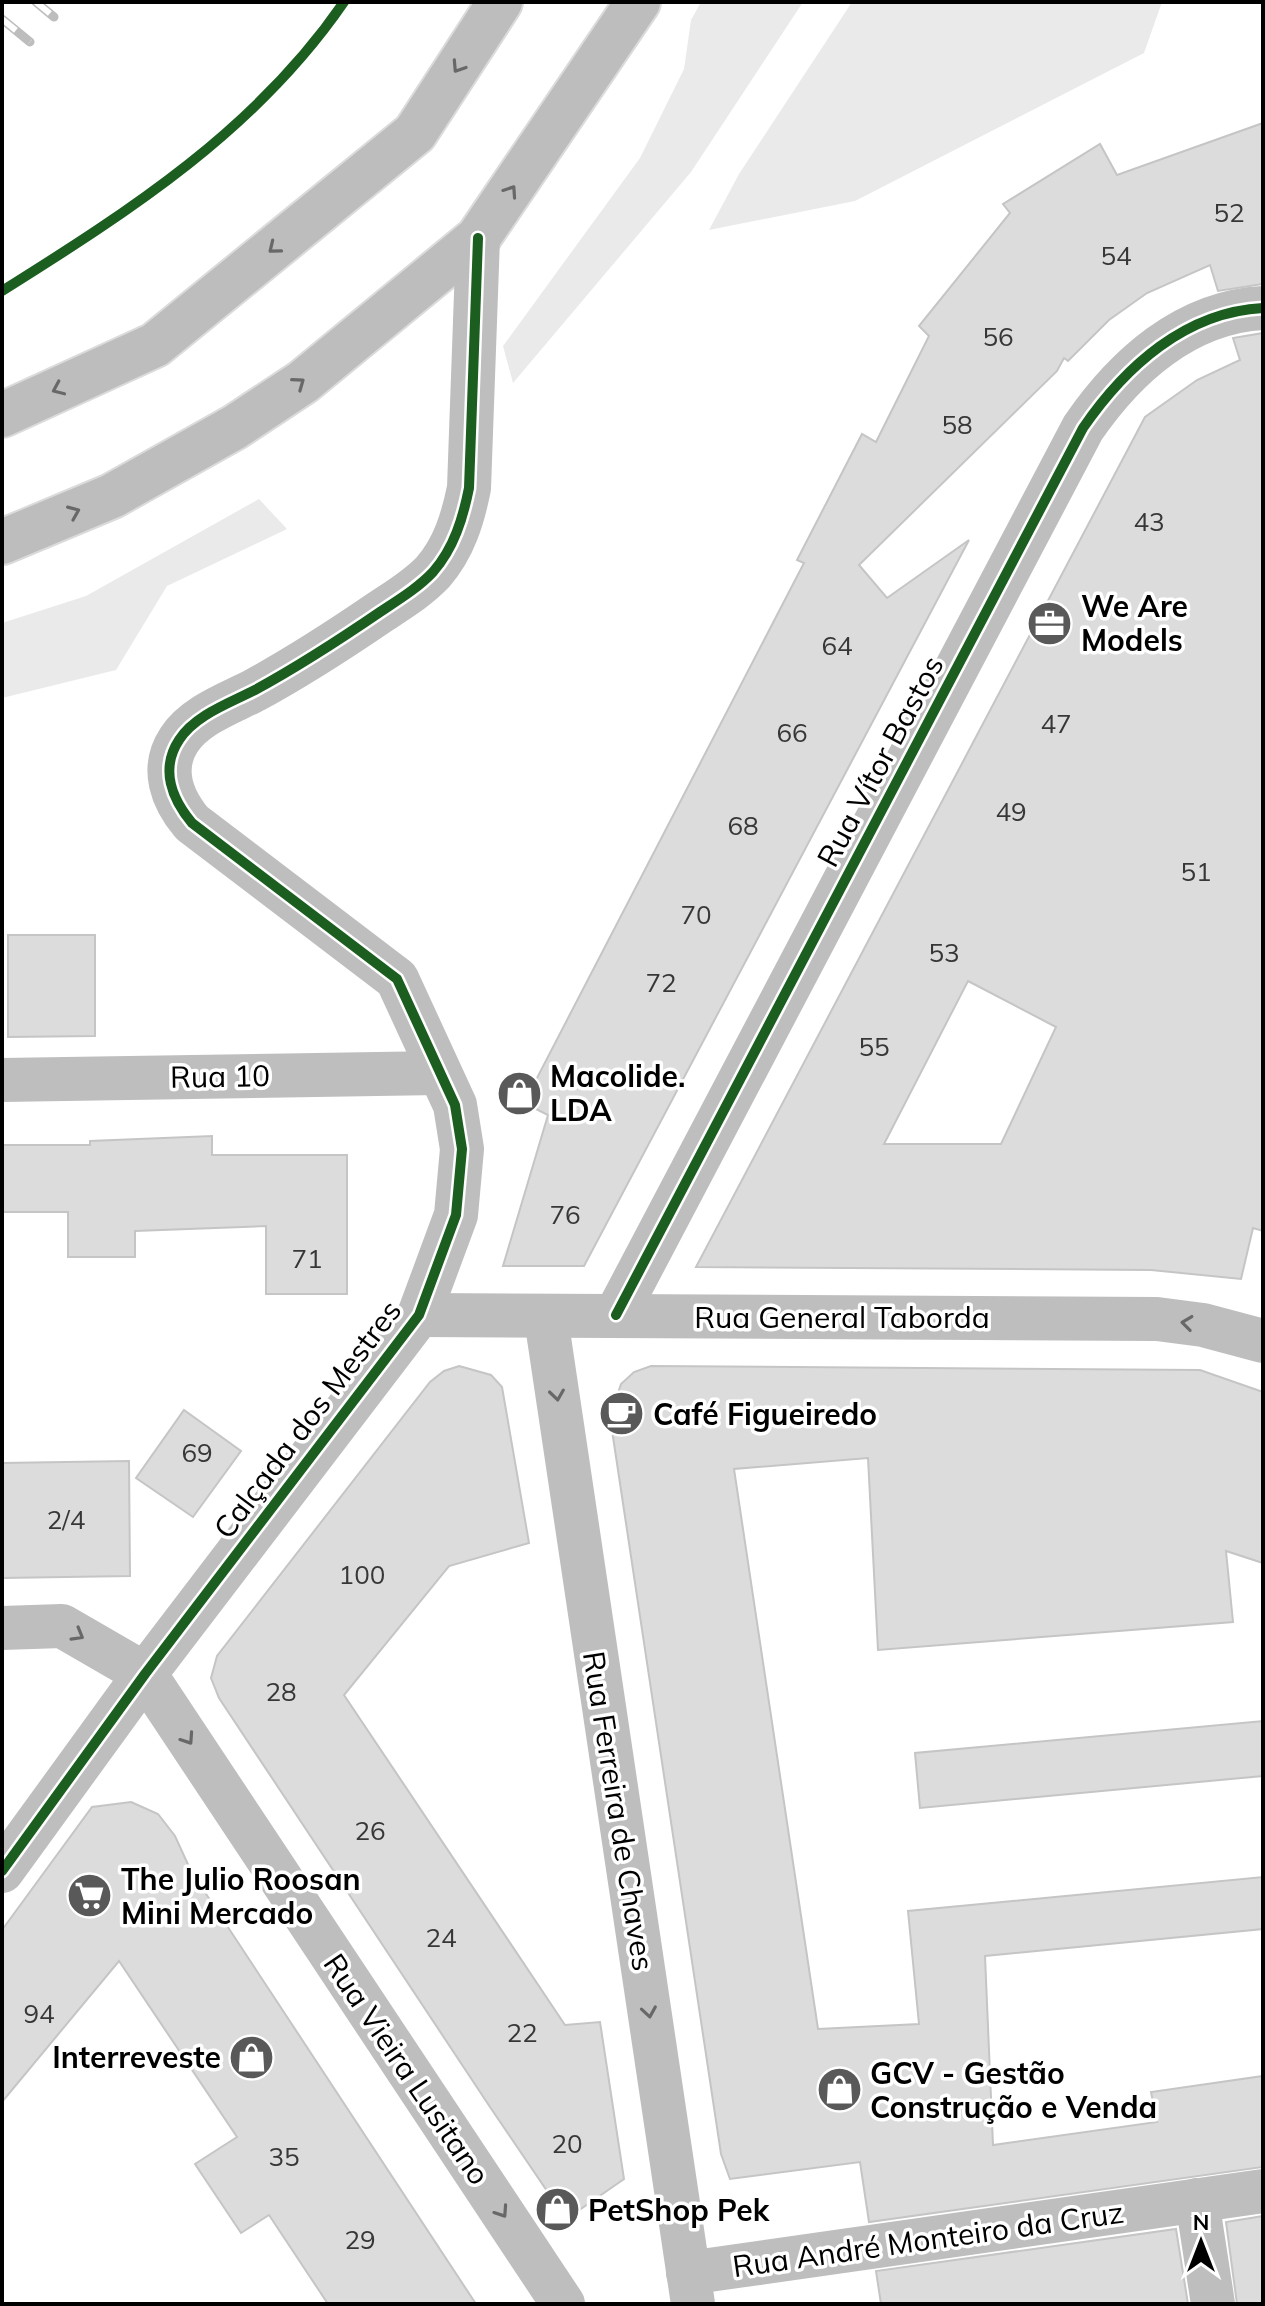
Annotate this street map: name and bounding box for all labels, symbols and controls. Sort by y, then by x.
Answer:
one-way arrow [452,59,467,73]
one-way arrow [501,185,516,199]
house number: 52 [1213,196,1245,229]
one-way arrow [269,238,283,253]
house number: 54 [1100,239,1132,272]
house number: 56 [982,320,1014,353]
one-way arrow [52,379,67,395]
one-way arrow [291,379,305,393]
house number: 58 [941,408,973,441]
one-way arrow [66,505,80,522]
house number: 43 [1133,505,1165,538]
place label: We Are Models [1081,587,1188,659]
office icon: We Are Models [1026,599,1074,647]
house number: 64 [821,629,853,662]
street label: Rua Vítor Bastos [808,649,952,873]
house number: 47 [1040,707,1072,740]
house number: 66 [776,716,808,749]
house number: 49 [995,795,1027,828]
house number: 68 [727,809,759,842]
house number: 51 [1180,855,1212,888]
house number: 70 [680,898,712,931]
house number: 53 [928,936,960,969]
house number: 72 [645,966,677,999]
house number: 55 [858,1030,890,1063]
street label: Rua 10 [170,1056,270,1096]
place label: Macolide. LDA [550,1057,685,1129]
shop icon: Macolide. LDA [495,1069,543,1117]
house number: 76 [549,1198,581,1231]
house number: 71 [291,1242,323,1275]
street label: Calçada dos Mestres [205,1292,409,1546]
street label: Rua General Taborda [694,1298,990,1336]
one-way arrow [1181,1314,1194,1331]
one-way arrow [548,1388,565,1402]
cafe icon: Café Figueiredo [598,1390,646,1438]
place label: Café Figueiredo [653,1395,877,1433]
house number: 69 [181,1436,213,1469]
house number: 2/4 [47,1503,85,1536]
house number: 100 [339,1558,385,1591]
one-way arrow [69,1625,83,1641]
street label: Rua Ferreira de Chaves [575,1648,663,1974]
house number: 28 [265,1675,297,1708]
one-way arrow [179,1730,194,1744]
house number: 26 [354,1814,386,1847]
place label: The Julio Roosan Mini Mercado [121,1860,361,1932]
supermarket icon: The Julio Roosan Mini Mercado [66,1872,114,1920]
house number: 24 [425,1921,457,1954]
street label: Rua Vieira Lusitano [316,1946,498,2192]
house number: 94 [23,1997,55,2030]
one-way arrow [640,2005,657,2019]
house number: 22 [506,2016,538,2049]
shop icon: Interreveste [228,2033,276,2081]
place label: Interreveste [52,2038,221,2076]
place label: GCV - Gestão Construção e Venda [870,2054,1157,2126]
shop icon: GCV - Gestão Construção e Venda [815,2066,863,2114]
house number: 20 [551,2127,583,2160]
house number: 35 [268,2140,300,2173]
shop icon: PetShop Pek [533,2186,581,2234]
place label: PetShop Pek [588,2191,771,2229]
street label: Rua André Monteiro da Cruz [730,2193,1126,2285]
north arrow [1161,2202,1241,2282]
one-way arrow [493,2203,508,2218]
text: N [1193,2208,1209,2236]
house number: 29 [344,2223,376,2256]

